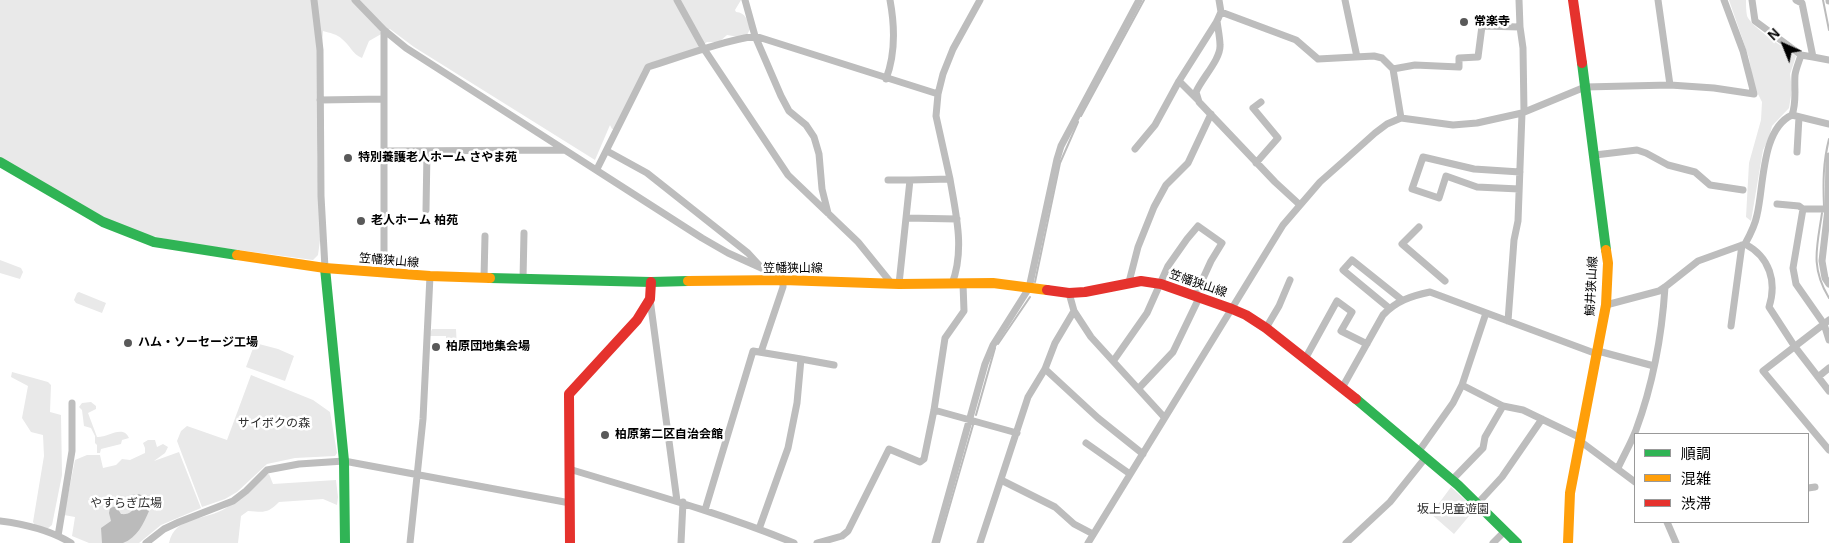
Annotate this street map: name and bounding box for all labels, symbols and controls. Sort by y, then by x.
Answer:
place label: 常楽寺 [1474,15,1510,29]
marker: 常楽寺 [1458,16,1470,28]
north arrow [1759,20,1809,70]
text: N [1764,25,1783,43]
place label: 特別養護老人ホーム さやま苑 [358,151,517,165]
marker: 特別養護老人ホーム さやま苑 [342,152,354,164]
place label: 老人ホーム 柏苑 [371,214,458,228]
marker: 老人ホーム 柏苑 [355,215,367,227]
street label: 笠幡狭山線 [358,251,420,271]
street label: 鯨井狭山線 [1583,256,1601,316]
street label: 笠幡狭山線 [763,262,823,276]
street label: 笠幡狭山線 [1167,267,1229,301]
place label: ハム・ソーセージ工場 [138,336,258,350]
marker: ハム・ソーセージ工場 [122,337,134,349]
place label: 柏原団地集会場 [446,340,530,354]
marker: 柏原団地集会場 [430,341,442,353]
park label: サイボクの森 [238,417,310,431]
place label: 柏原第二区自治会館 [615,428,723,442]
marker: 柏原第二区自治会館 [599,429,611,441]
legend [1634,433,1809,523]
text: 順調 [1681,445,1711,462]
text: 混雑 [1681,470,1711,487]
text: 渋滞 [1681,495,1711,512]
park label: やすらぎ広場 [90,497,162,511]
park label: 坂上児童遊園 [1417,503,1489,517]

